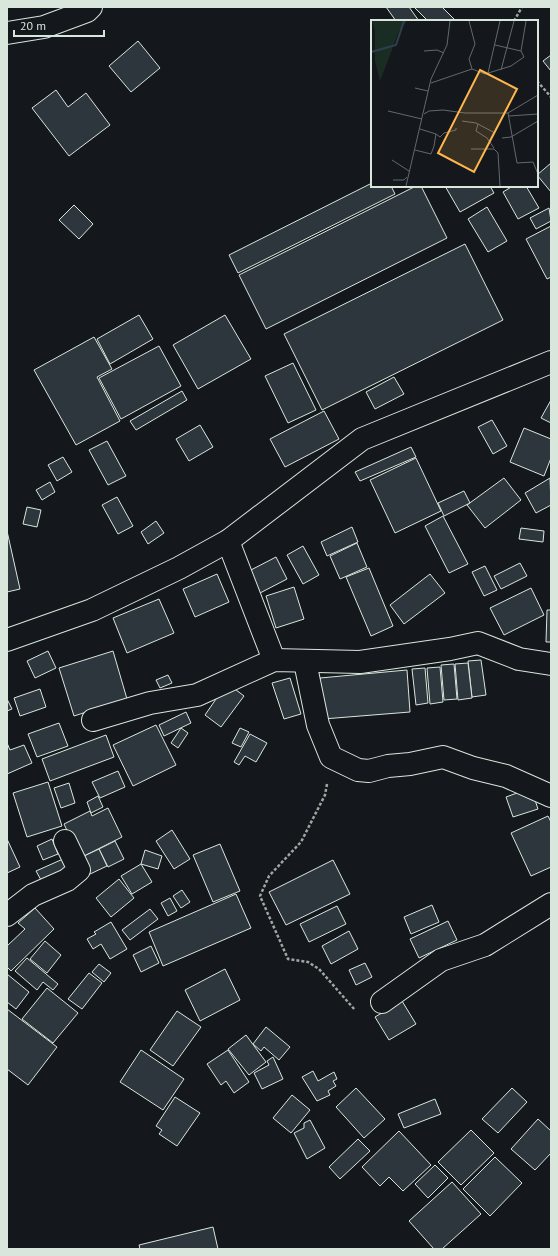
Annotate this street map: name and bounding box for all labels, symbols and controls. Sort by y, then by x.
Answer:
scale bar [14,12,104,38]
text: 20 m [20,18,46,33]
inset map [371,20,538,187]

